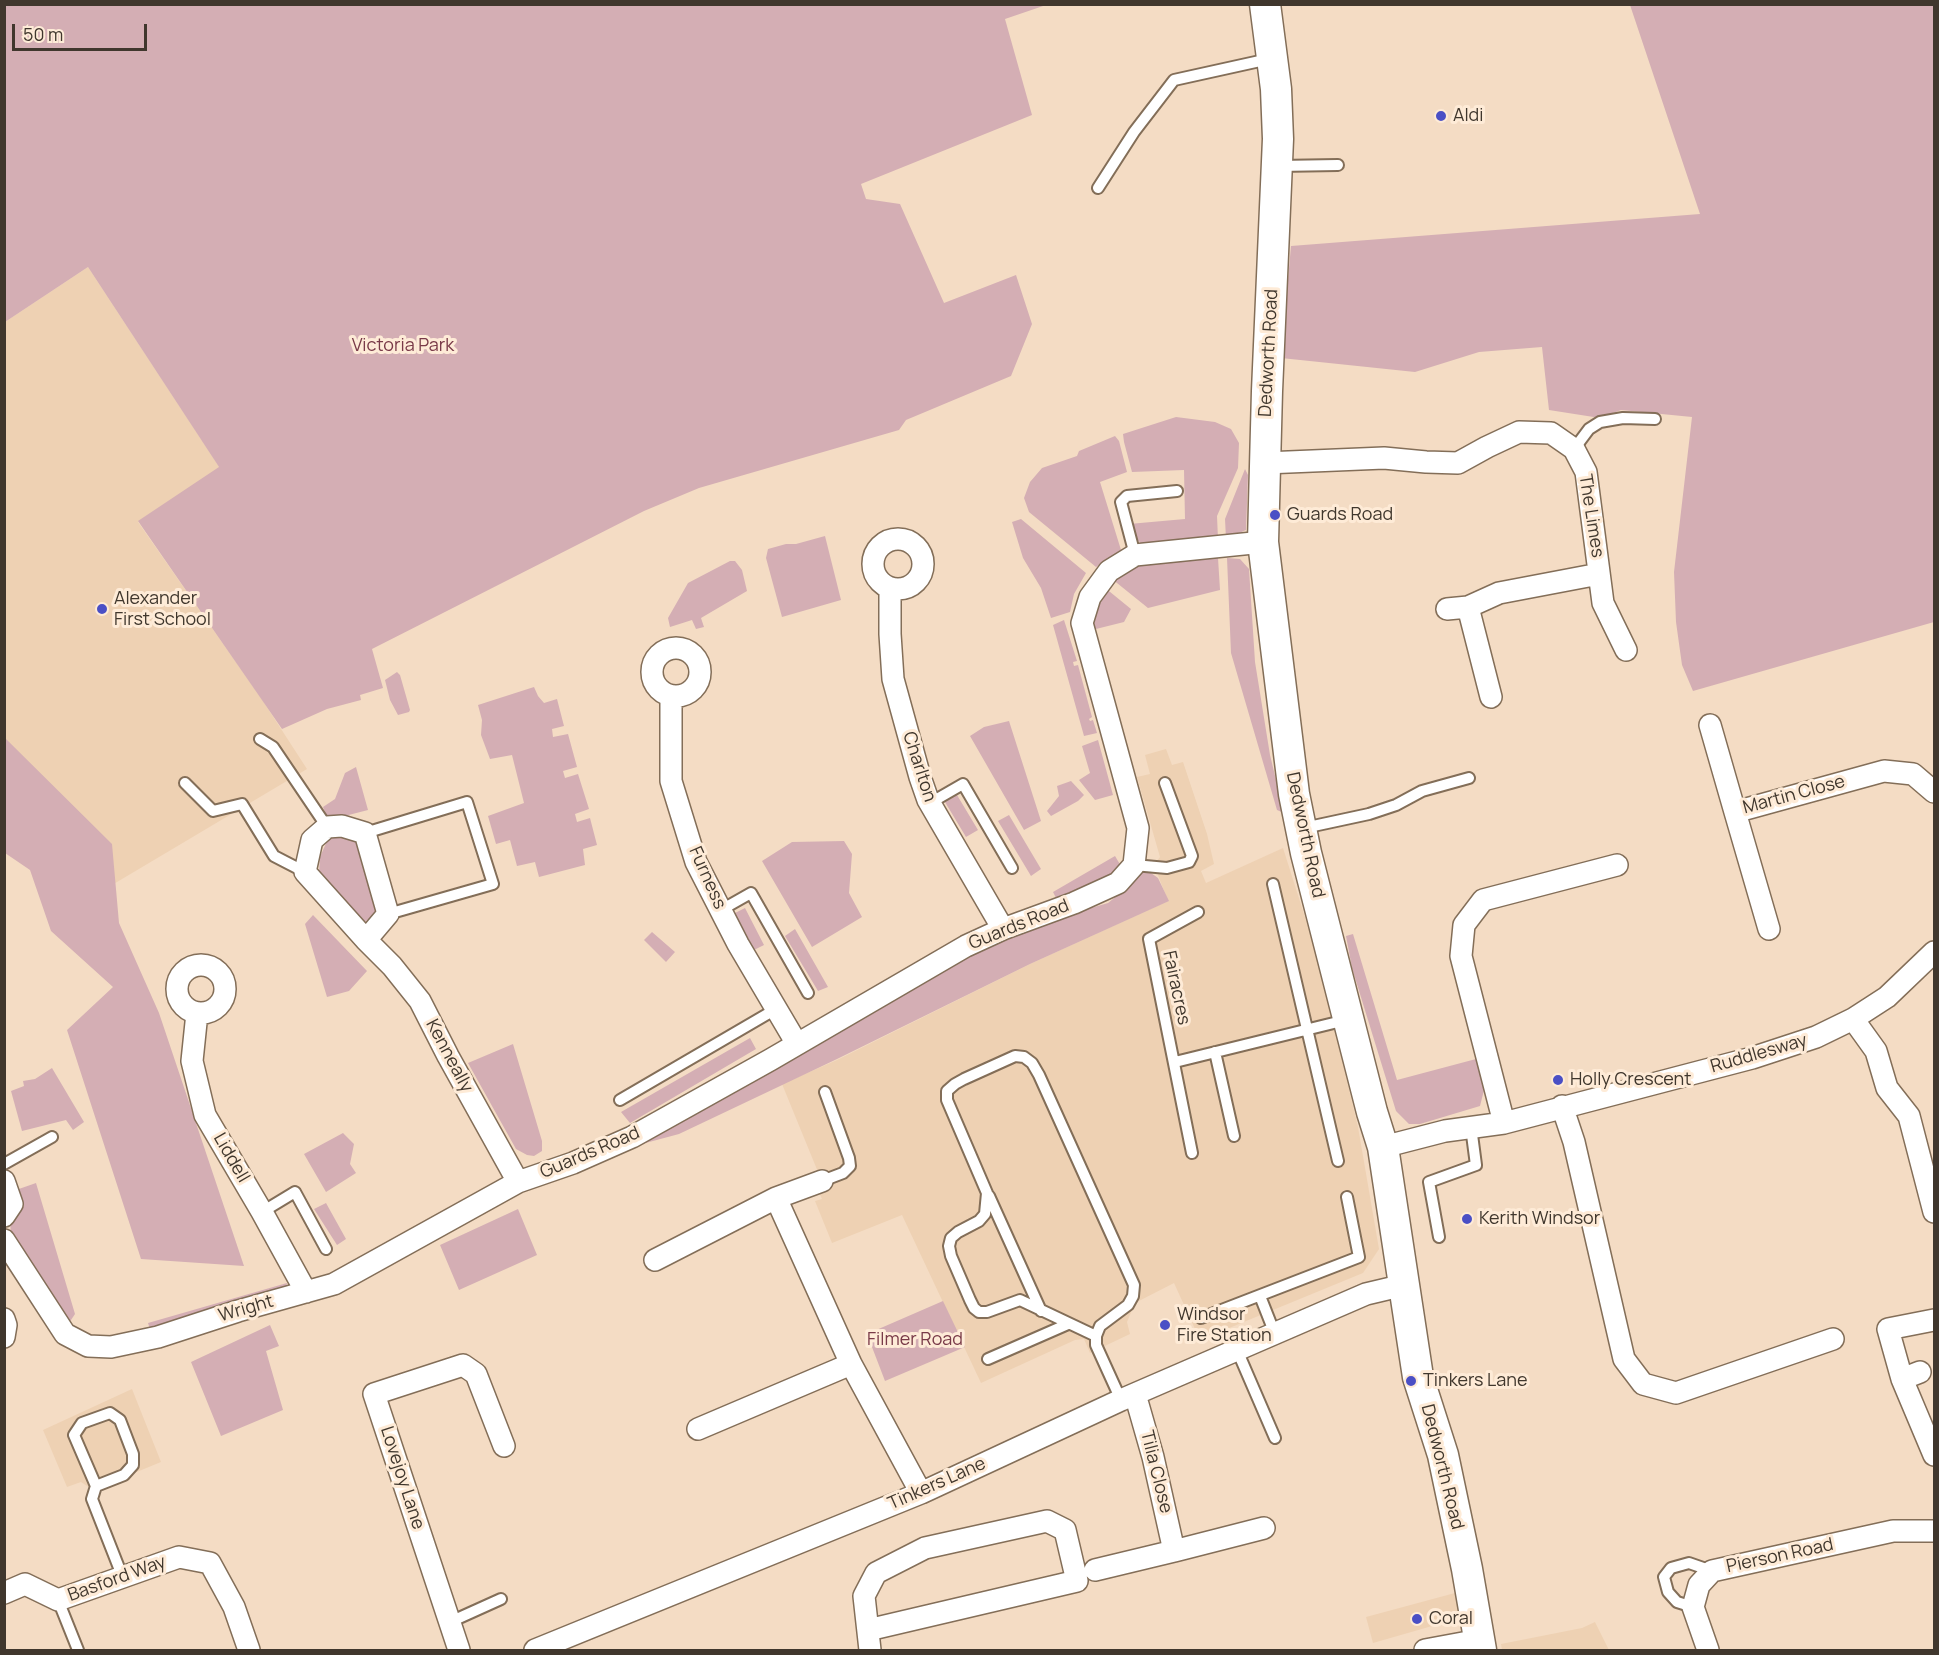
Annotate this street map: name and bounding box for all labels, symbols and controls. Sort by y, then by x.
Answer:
scale bar [15,12,150,50]
text: 50 m [23,22,63,46]
place label: Aldi [1453,105,1483,127]
marker: Aldi [1434,109,1448,123]
street label: Dedworth Road [1255,289,1283,417]
park label: Victoria Park [352,335,454,357]
street label: The Limes [1574,473,1608,559]
place label: Guards Road [1287,504,1393,526]
marker: Guards Road [1268,508,1282,522]
place label: Alexander First School [114,588,211,630]
marker: Alexander First School [95,602,109,616]
street label: Charlton [898,729,940,805]
street label: Dedworth Road [1281,770,1329,900]
street label: Martin Close [1741,771,1847,819]
street label: Furness [684,843,730,913]
street label: Guards Road [966,895,1072,955]
street label: Fairacres [1158,949,1194,1027]
street label: Kenneally [421,1016,477,1096]
street label: Ruddlesway [1708,1030,1810,1078]
place label: Holly Crescent [1570,1069,1691,1091]
marker: Holly Crescent [1551,1073,1565,1087]
street label: Guards Road [537,1122,643,1184]
street label: Liddell [208,1129,254,1187]
place label: Kerith Windsor [1479,1208,1600,1230]
marker: Kerith Windsor [1460,1212,1474,1226]
street label: Wright [216,1291,276,1327]
place label: Windsor Fire Station [1177,1304,1272,1346]
marker: Windsor Fire Station [1158,1318,1172,1332]
park label: Filmer Road [867,1329,963,1351]
place label: Tinkers Lane [1423,1370,1527,1392]
marker: Tinkers Lane [1404,1374,1418,1388]
street label: Dedworth Road [1416,1402,1468,1532]
street label: Lovejoy Lane [375,1424,429,1532]
street label: Tilia Close [1135,1428,1177,1516]
street label: Tinkers Lane [885,1453,989,1515]
street label: Pierson Road [1725,1534,1835,1578]
street label: Basford Way [65,1551,169,1607]
place label: Coral [1429,1608,1473,1630]
marker: Coral [1410,1612,1424,1626]

